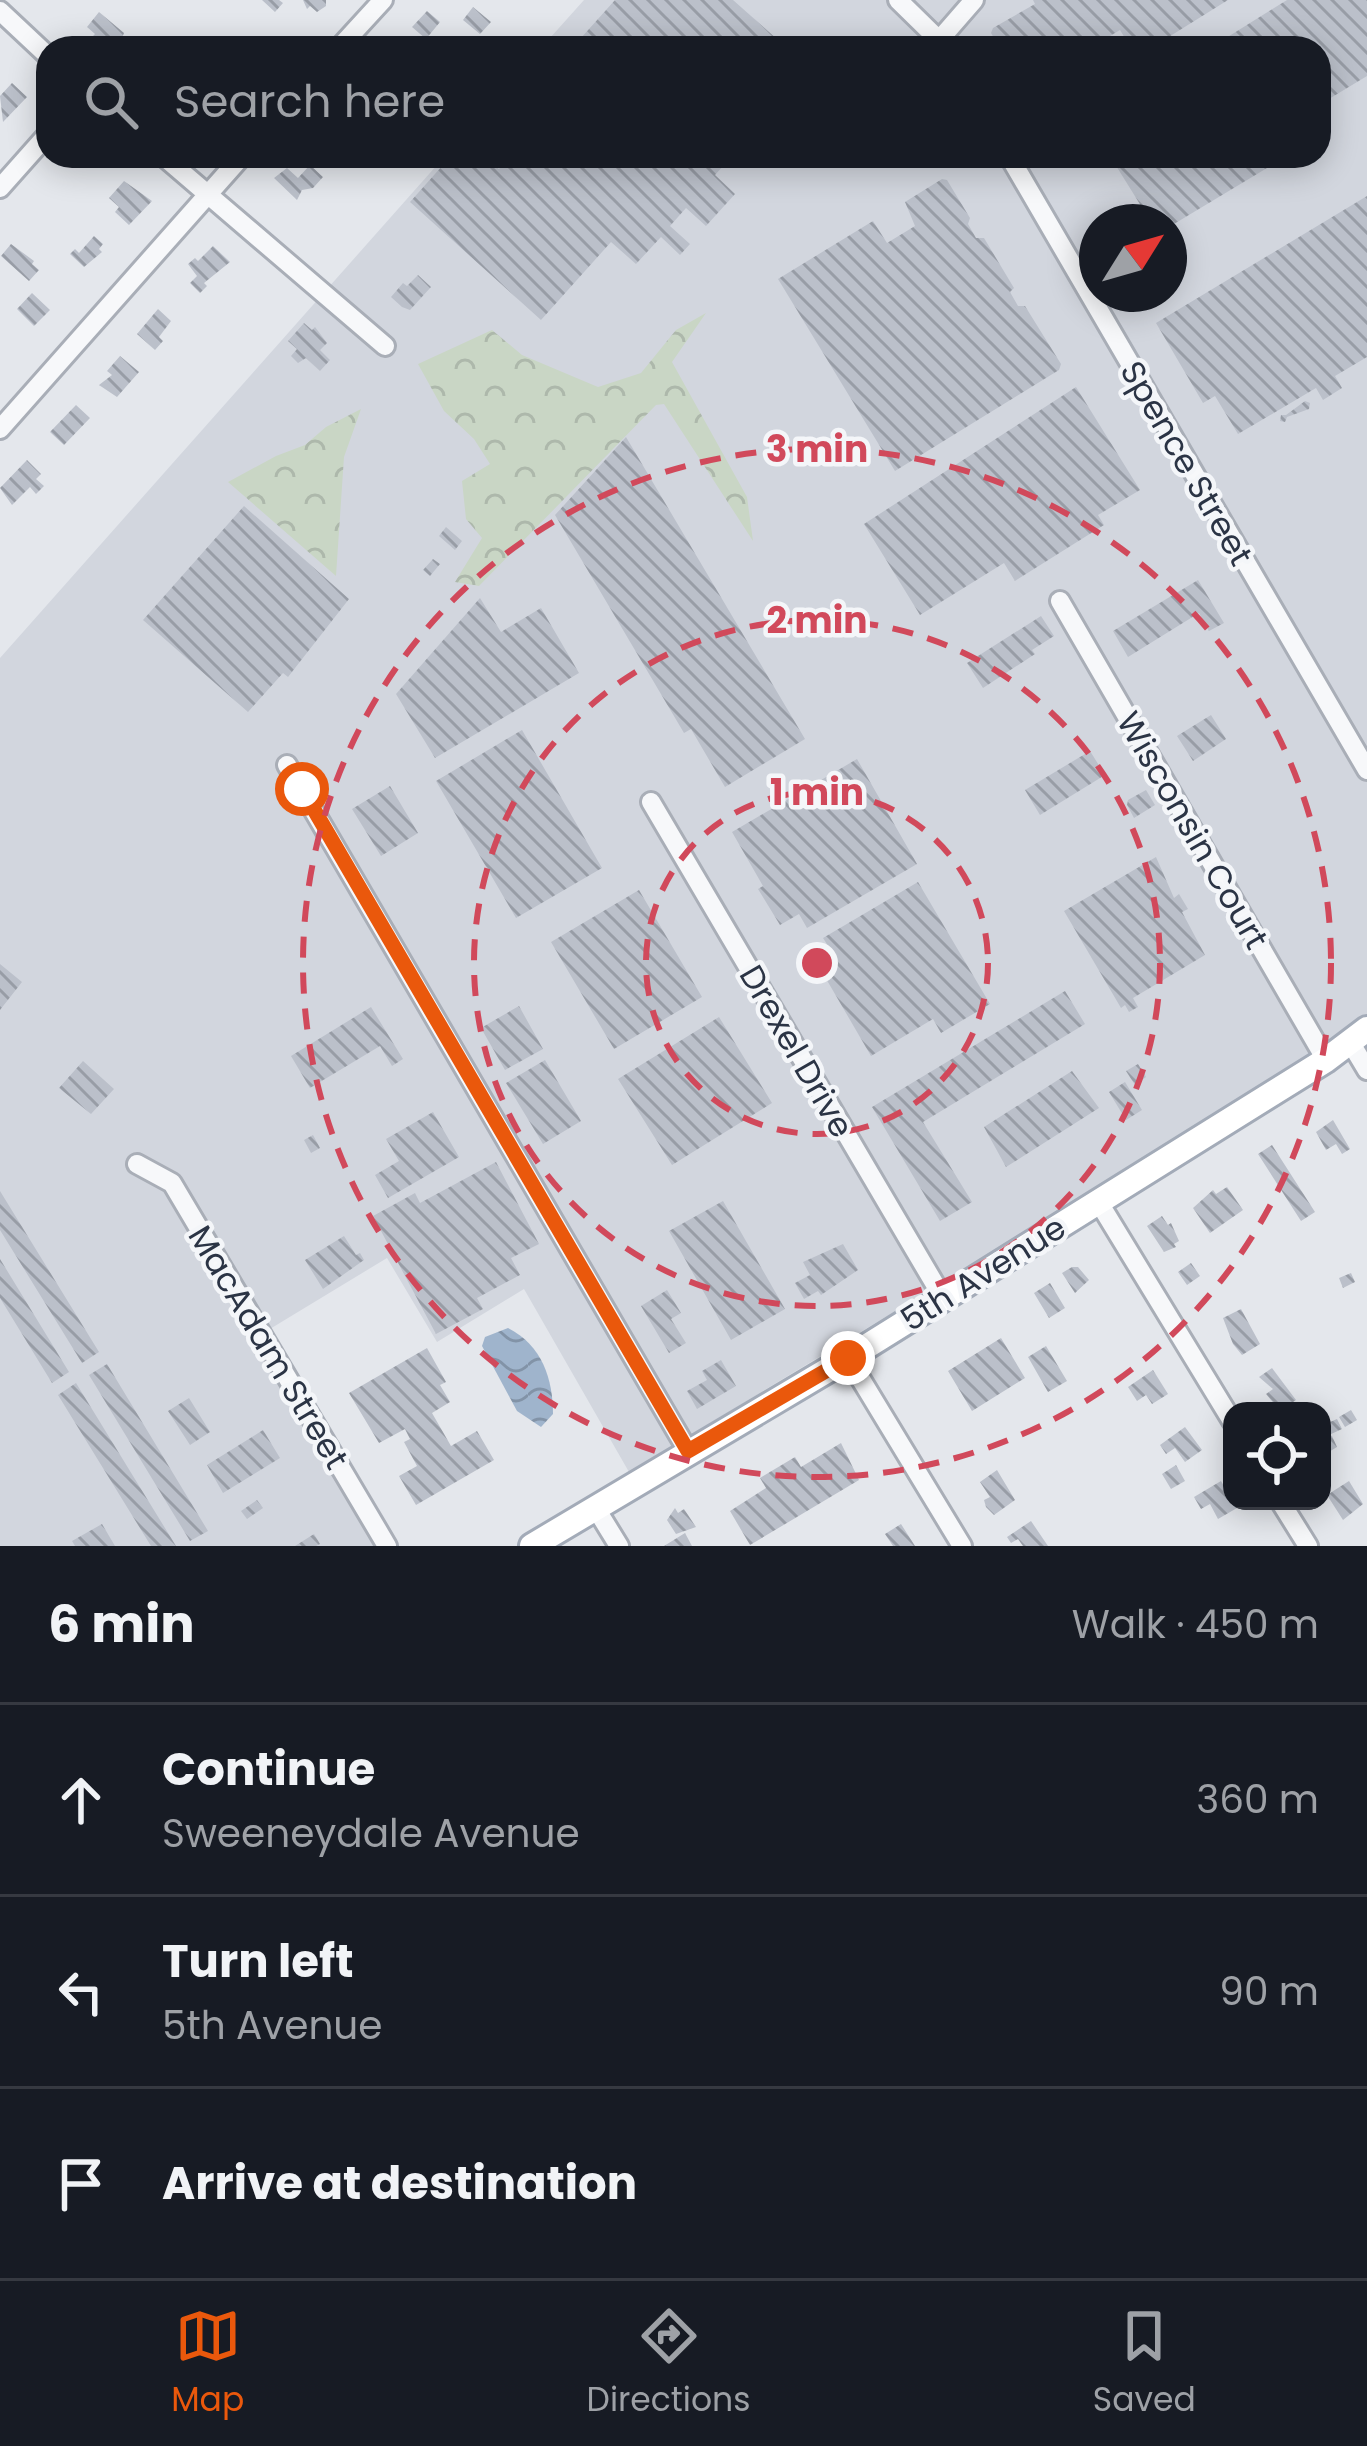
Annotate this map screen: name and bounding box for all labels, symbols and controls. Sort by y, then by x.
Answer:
search box [36,36,1331,168]
icon: search [78,69,144,135]
text: Search here [174,70,445,133]
north arrow [1079,204,1187,312]
street label: Spence Street [1109,352,1264,574]
text: 3 min [766,424,868,475]
text: 2 min [766,595,868,646]
street label: Wisconsin Court [1105,703,1280,958]
route start [275,762,329,816]
text: 1 min [770,767,864,818]
centre of rings [796,942,838,984]
street label: Drexel Drive [728,956,865,1146]
street label: 5th Avenue [892,1204,1075,1343]
street label: MacAdam Street [177,1216,360,1478]
route end [821,1331,875,1385]
map controls [1223,1402,1331,1510]
button: locate [1223,1402,1331,1510]
text: 6 min [48,1588,195,1660]
text: Walk · 450 m [1072,1597,1319,1652]
text: Continue [162,1738,375,1801]
icon: ahead [48,1767,114,1833]
text: 360 m [1196,1772,1319,1827]
text: Sweeneydale Avenue [162,1806,580,1861]
text: Turn left [162,1930,354,1993]
icon: left [48,1959,114,2025]
text: 90 m [1219,1964,1319,2019]
text: 5th Avenue [162,1998,383,2053]
icon: arrive [48,2151,114,2217]
text: Arrive at destination [162,2152,637,2215]
tab: Map [171,2303,244,2425]
tab: Directions [587,2303,750,2425]
tab: Saved [1093,2303,1196,2425]

